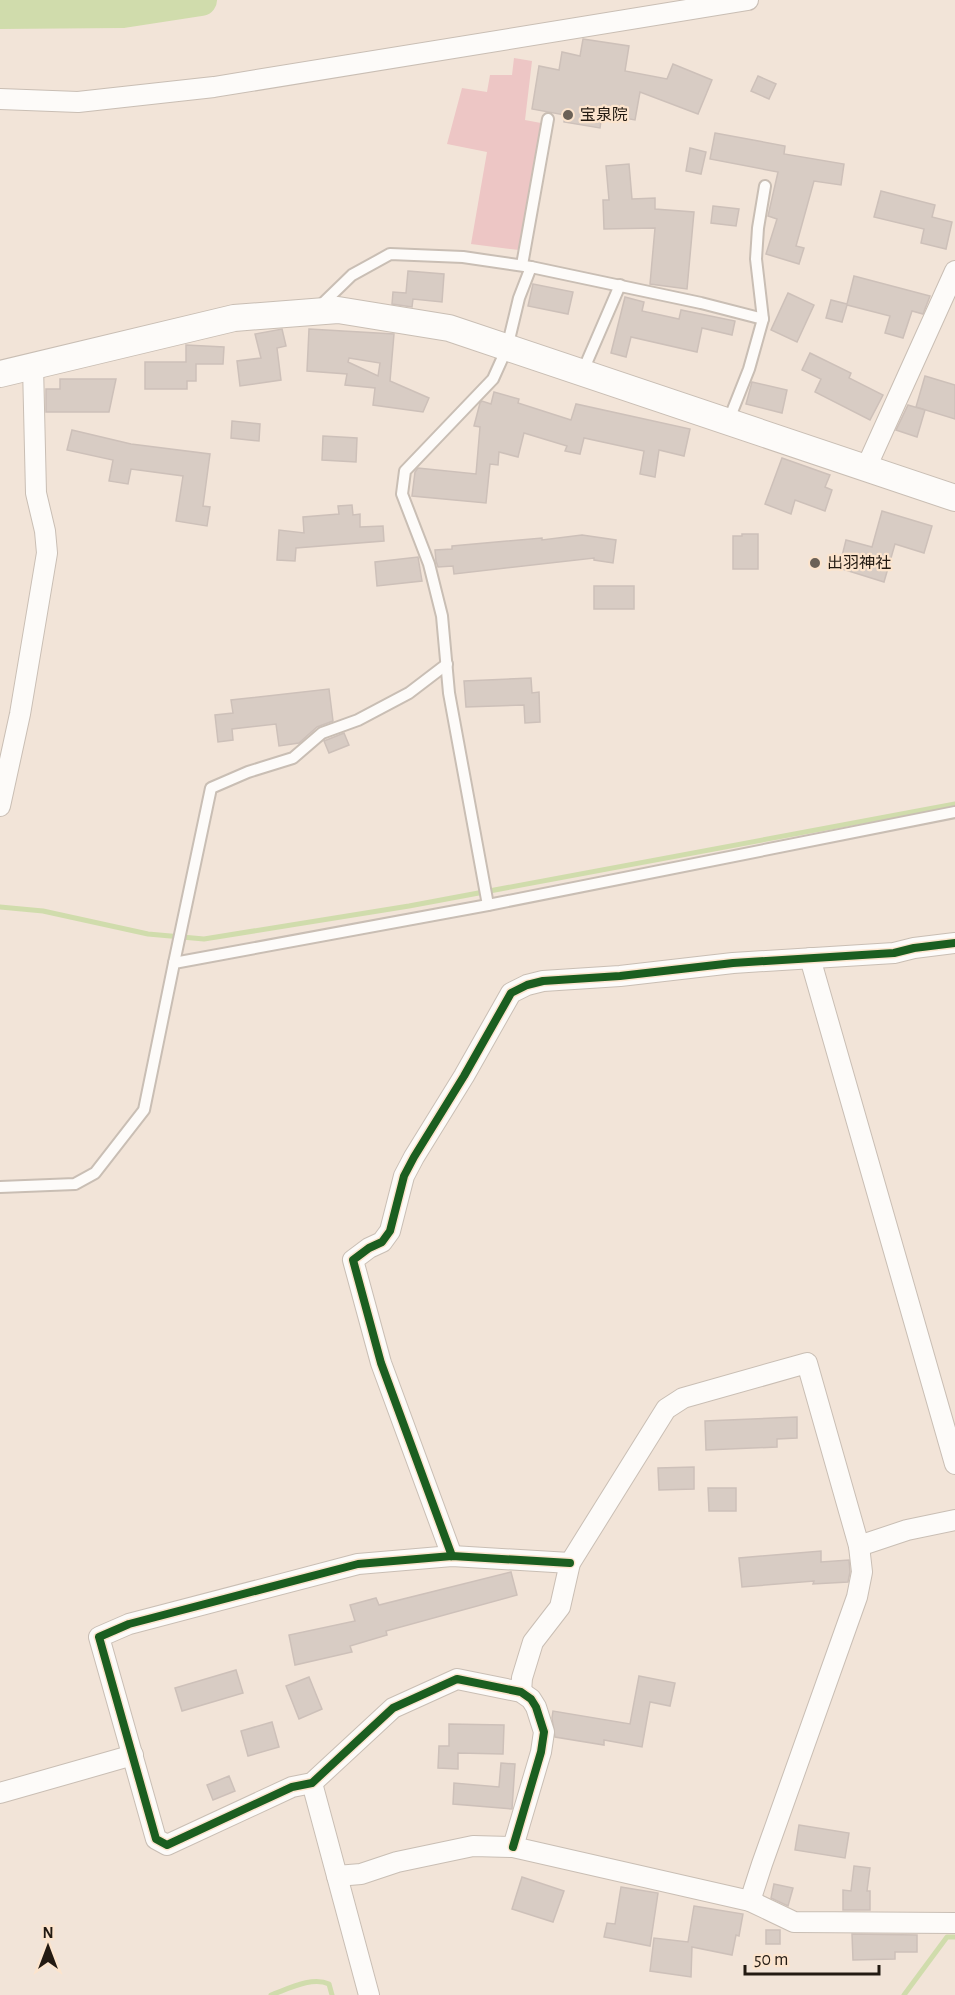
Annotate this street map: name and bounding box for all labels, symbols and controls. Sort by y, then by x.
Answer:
place label: 宝泉院 [580,106,628,123]
marker: 宝泉院 [561,108,575,122]
place label: 出羽神社 [827,555,891,571]
marker: 出羽神社 [808,556,822,570]
north arrow [18,1917,78,1977]
text: N [42,1925,54,1941]
scale bar [745,1938,878,1976]
text: 50 m [754,1951,788,1969]

